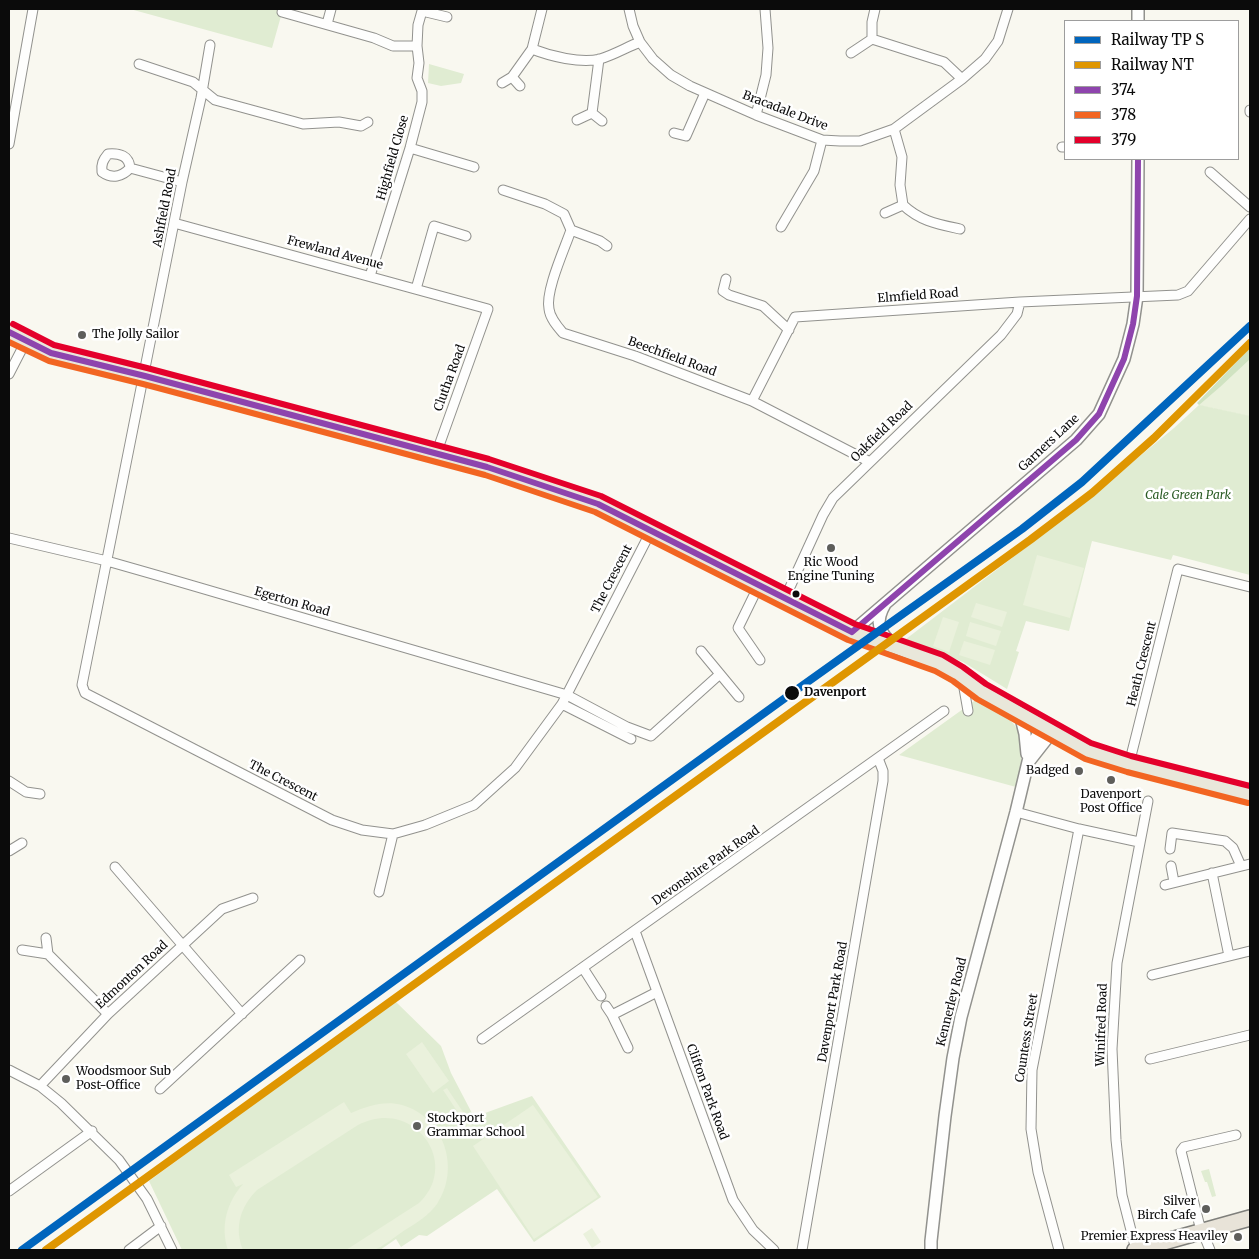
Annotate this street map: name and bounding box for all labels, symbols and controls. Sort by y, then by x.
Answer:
legend [1064,20,1239,160]
text: Railway TP S [1111,30,1204,49]
text: Railway NT [1111,55,1194,74]
text: 374 [1111,80,1136,99]
street label: Bracadale Drive [740,88,830,134]
text: 378 [1111,105,1136,124]
street label: Highfield Close [374,114,412,202]
text: 379 [1111,130,1136,149]
street label: Ashfield Road [150,167,180,249]
street label: Frewland Avenue [285,233,385,273]
street label: Elmfield Road [877,286,959,306]
place label: The Jolly Sailor [92,328,179,342]
marker: The Jolly Sailor [76,329,88,341]
street label: Beechfield Road [626,334,718,380]
street label: Clutha Road [431,343,469,413]
street label: Oakfield Road [848,399,916,465]
street label: Garners Lane [1016,411,1082,475]
park label: Cale Green Park [1145,489,1231,503]
street label: The Crescent [589,542,635,616]
marker: Ric Wood Engine Tuning [825,542,837,554]
place label: Ric Wood Engine Tuning [788,556,874,584]
street label: Egerton Road [253,584,331,620]
unlabelled marker [791,589,801,599]
street label: Heath Crescent [1124,620,1160,708]
marker: Davenport [783,684,801,702]
place label: Davenport [804,686,866,700]
street label: The Crescent [246,758,320,804]
place label: Badged [1026,764,1069,778]
marker: Badged [1073,765,1085,777]
marker: Davenport Post Office [1105,774,1117,786]
place label: Davenport Post Office [1080,788,1142,816]
street label: Devonshire Park Road [650,823,762,909]
street label: Edmonton Road [93,938,171,1012]
street label: Davenport Park Road [815,941,851,1063]
street label: Kennerley Road [934,956,970,1048]
street label: Winifred Road [1093,983,1111,1067]
street label: Countess Street [1013,993,1041,1083]
street label: Clifton Park Road [683,1042,731,1142]
place label: Woodsmoor Sub Post-Office [76,1065,171,1093]
marker: Woodsmoor Sub Post-Office [60,1073,72,1085]
place label: Stockport Grammar School [427,1112,525,1140]
marker: Stockport Grammar School [411,1120,423,1132]
place label: Silver Birch Cafe [1137,1195,1196,1223]
marker: Silver Birch Cafe [1200,1203,1212,1215]
place label: Premier Express Heaviley [1081,1230,1228,1244]
marker: Premier Express Heaviley [1232,1231,1244,1243]

